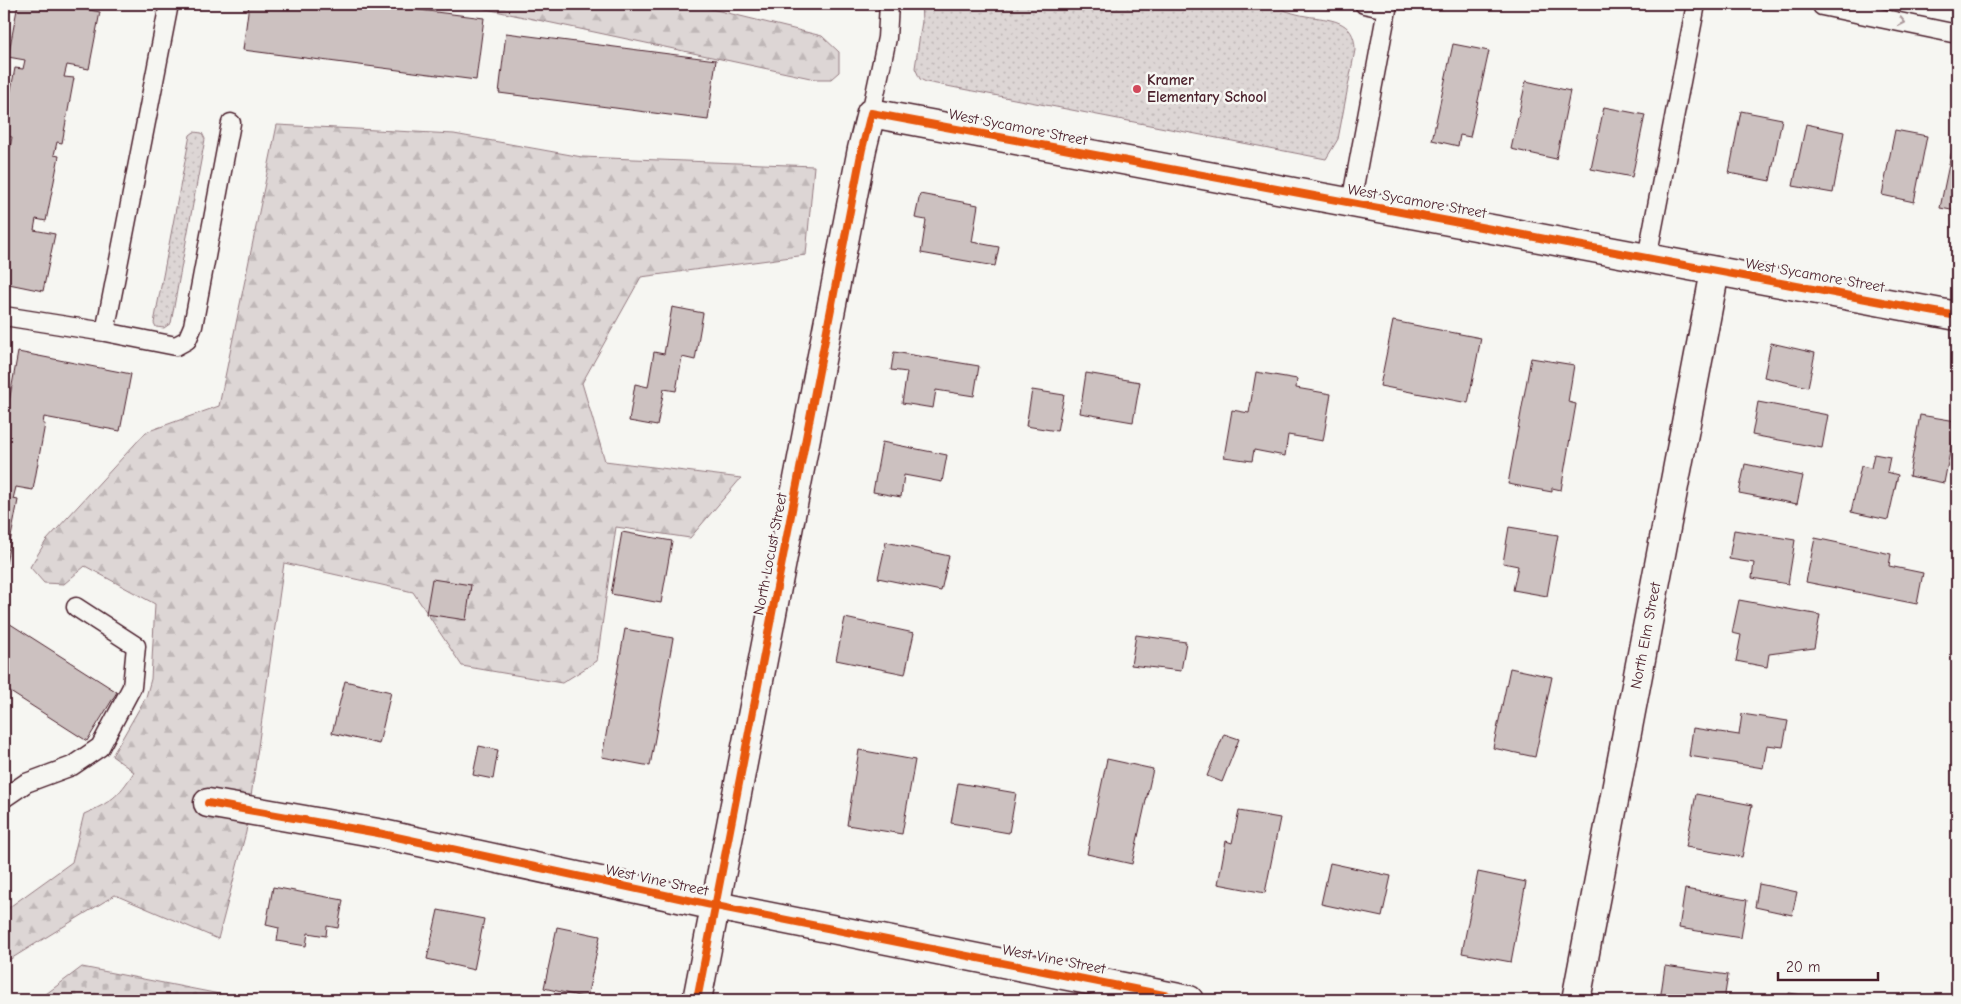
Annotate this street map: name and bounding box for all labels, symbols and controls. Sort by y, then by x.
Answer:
one-way arrow [1898,17,1907,27]
place label: Kramer Elementary School [1147,71,1267,106]
marker: Kramer Elementary School [1131,83,1143,95]
street label: West Sycamore Street [947,105,1090,149]
street label: West Sycamore Street [1346,180,1489,222]
street label: West Sycamore Street [1744,254,1887,296]
street label: North Locust Street [749,491,791,617]
street label: North Elm Street [1626,580,1665,691]
street label: West Vine Street [604,860,711,900]
street label: West Vine Street [1001,940,1108,978]
scale bar [1778,949,1878,981]
text: 20 m [1786,958,1820,976]

